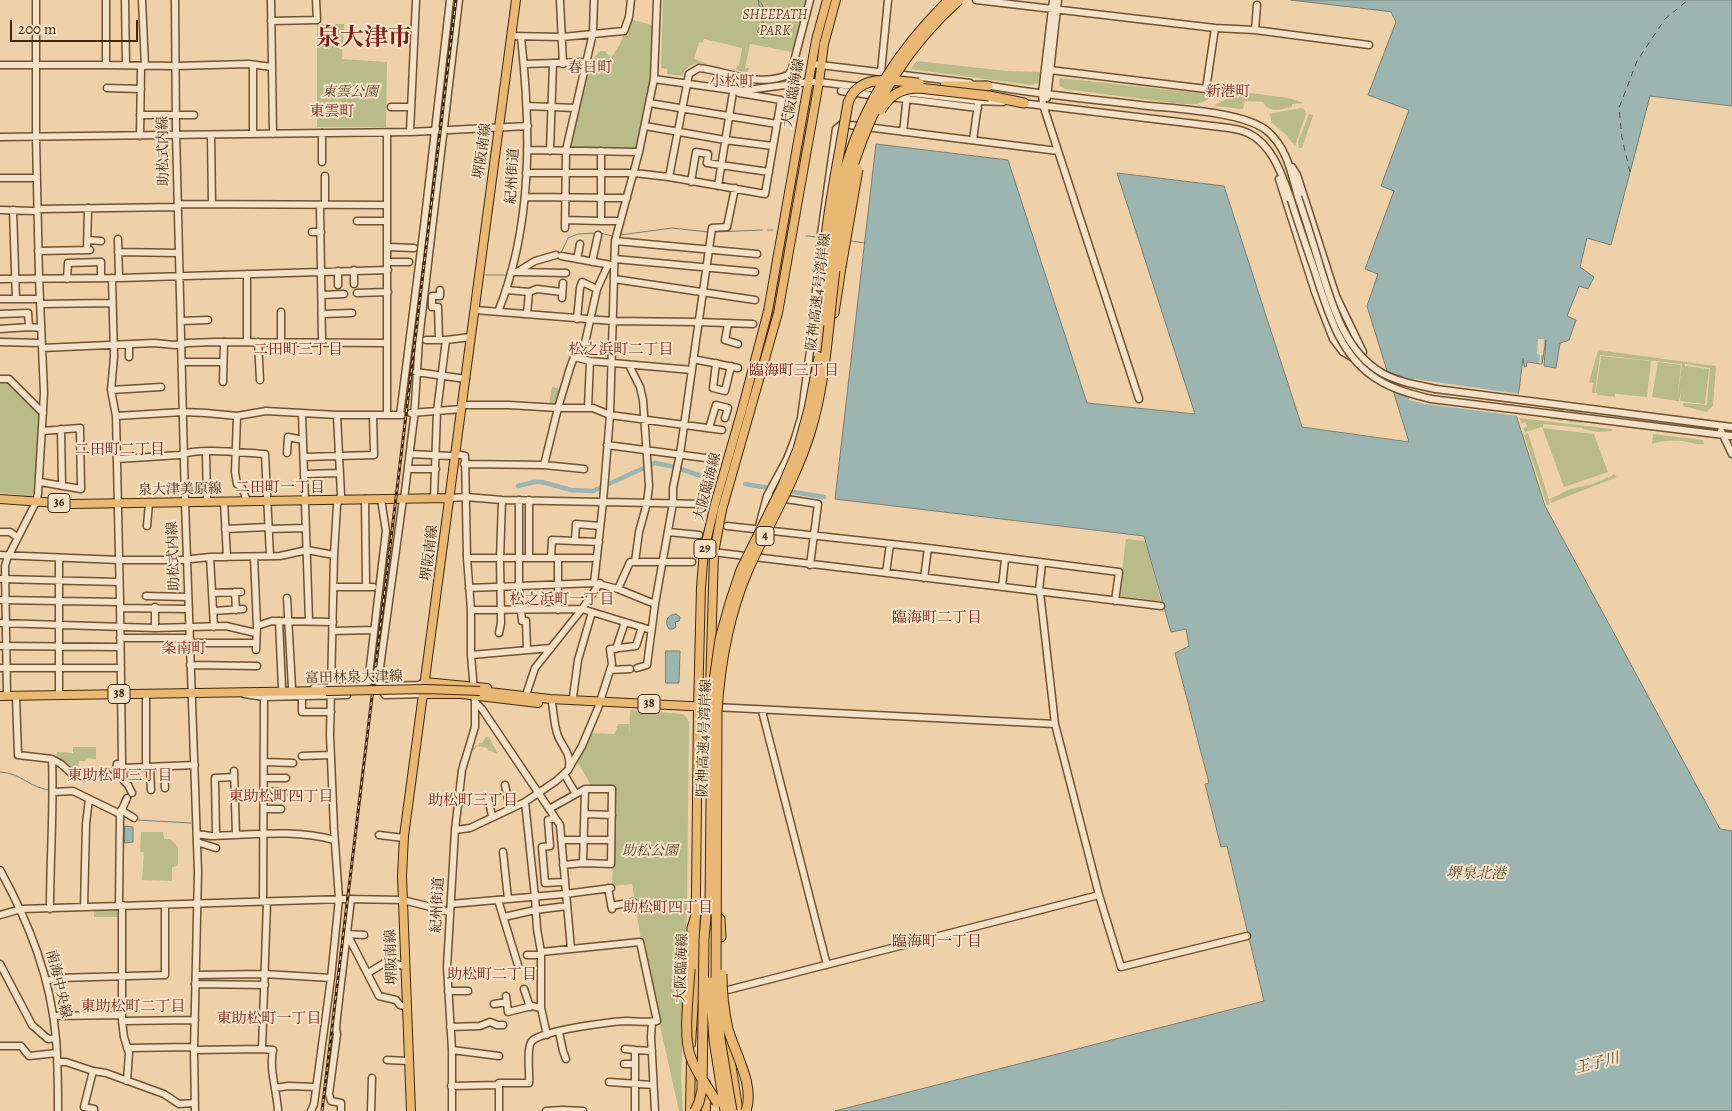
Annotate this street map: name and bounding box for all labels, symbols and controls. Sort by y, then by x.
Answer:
park label: SHEEPATH PARK [742,8,808,40]
scale bar [12,10,140,42]
text: 200 m [18,19,57,39]
district label: 泉大津市 [316,25,412,53]
street label: 大阪臨海線 [780,57,808,129]
district label: 春日町 [568,59,612,77]
district label: 小松町 [710,73,754,91]
district label: 新港町 [1206,83,1250,101]
park label: 東雲公園 [322,85,378,101]
district label: 東雲町 [310,103,354,121]
street label: 助松式内線 [155,116,173,186]
street label: 堺阪南線 [471,122,495,180]
street label: 紀州街道 [503,148,523,204]
street label: 阪神高速4号湾岸線 [803,232,835,352]
district label: 二田町三丁目 [253,341,343,359]
district label: 松之浜町二丁目 [569,341,673,359]
district label: 臨海町三丁目 [749,362,839,380]
district label: 二田町二丁目 [75,441,165,459]
street label: 大阪臨海線 [691,451,725,523]
district label: 二田町一丁目 [235,479,325,497]
street label: 泉大津美原線 [138,481,222,499]
road number: 36 [48,493,70,512]
street label: 助松式内線 [164,521,184,591]
street label: 堺阪南線 [418,524,442,582]
road number: 4 [756,526,774,546]
road number: 29 [694,540,716,558]
district label: 松之浜町一丁目 [510,591,614,609]
district label: 臨海町二丁目 [892,609,982,627]
district label: 条南町 [162,640,206,658]
street label: 富田林泉大津線 [305,669,403,687]
street label: 阪神高速4号湾岸線 [695,679,715,797]
road number: 38 [108,684,130,704]
road number: 38 [638,694,660,714]
district label: 東助松町三丁目 [68,767,172,785]
district label: 東助松町四丁目 [229,788,333,806]
district label: 助松町三丁目 [428,792,518,810]
park label: 助松公園 [622,844,678,860]
water label: 堺泉北港 [1446,865,1506,883]
street label: 紀州街道 [428,877,448,933]
district label: 助松町四丁目 [623,899,713,917]
street label: 堺阪南線 [383,929,401,985]
street label: 大阪臨海線 [672,933,692,1003]
district label: 臨海町一丁目 [892,933,982,951]
street label: 南海中央線 [42,948,74,1020]
district label: 助松町二丁目 [447,966,537,984]
district label: 東助松町二丁目 [81,998,185,1016]
district label: 東助松町一丁目 [217,1010,321,1028]
water label: 王子川 [1573,1050,1621,1078]

